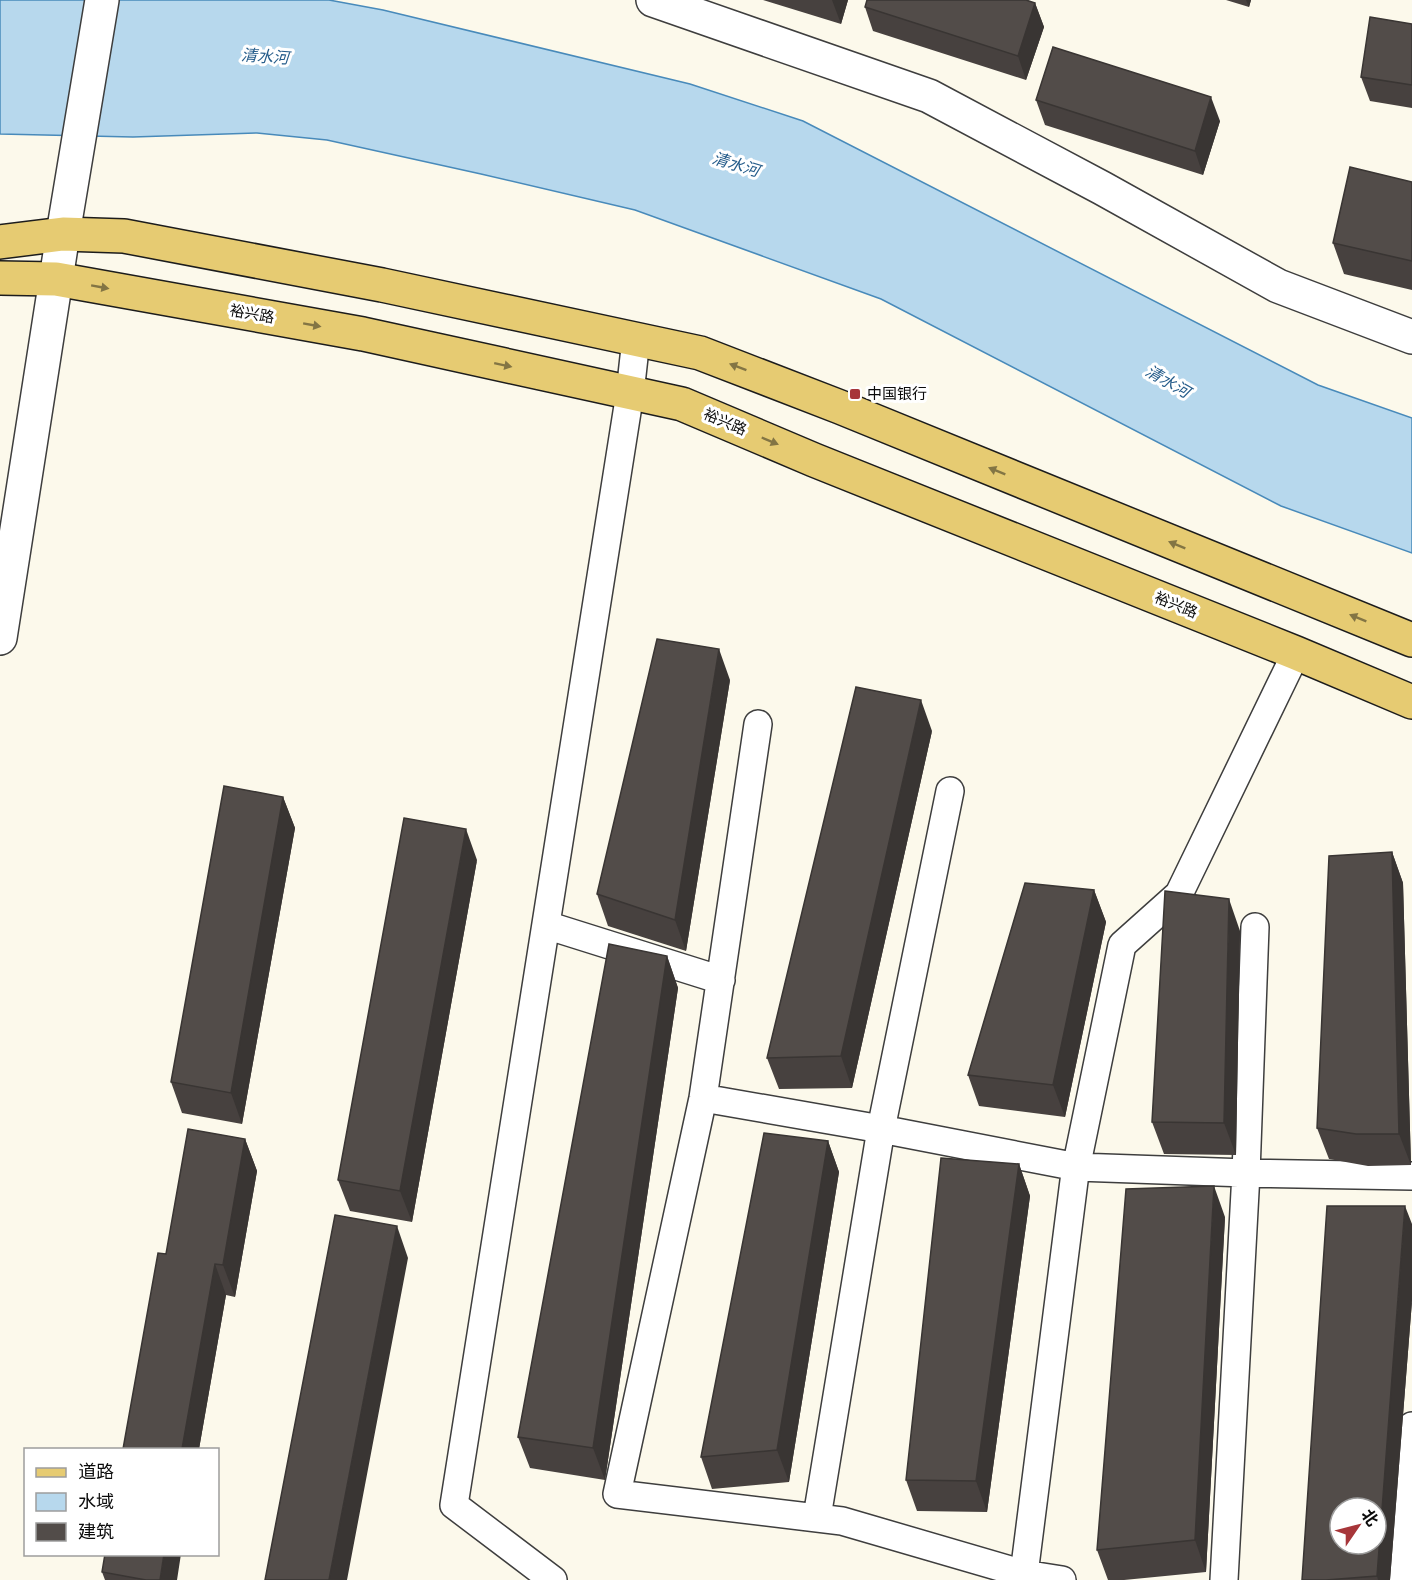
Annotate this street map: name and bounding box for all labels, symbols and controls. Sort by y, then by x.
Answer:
water label: 清水河 [240,43,293,69]
water label: 清水河 [710,146,765,182]
one-way arrow [90,282,109,291]
street label: 裕兴路 [228,299,276,327]
one-way arrow [303,321,322,330]
water label: 清水河 [1142,359,1197,404]
one-way arrow [494,360,512,370]
one-way arrow [728,362,746,372]
place label: 中国银行 [867,383,927,403]
marker: 中国银行 [848,387,862,401]
street label: 裕兴路 [701,403,750,439]
one-way arrow [762,436,780,446]
one-way arrow [987,466,1005,476]
one-way arrow [1168,540,1186,549]
street label: 裕兴路 [1152,586,1201,622]
one-way arrow [1348,613,1366,623]
legend [24,1448,219,1556]
text: 道路 [78,1459,114,1483]
text: 水域 [78,1489,114,1513]
north arrow [1328,1496,1388,1556]
text: 北 [1357,1505,1384,1530]
text: 建筑 [78,1519,114,1543]

